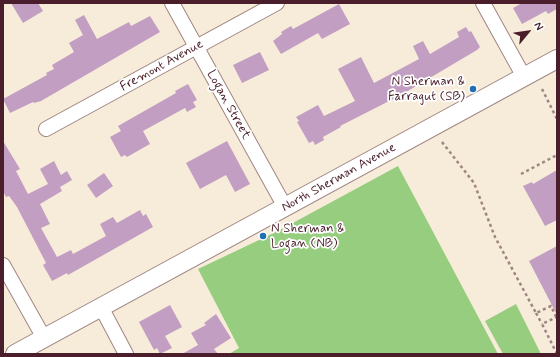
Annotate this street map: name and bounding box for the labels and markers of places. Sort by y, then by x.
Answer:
place label: N Sherman & Farragut (SB) [388,74,465,105]
marker: N Sherman & Farragut (SB) [468,84,478,94]
place label: N Sherman & Logan (NB) [271,221,345,252]
marker: N Sherman & Logan (NB) [258,231,268,241]

